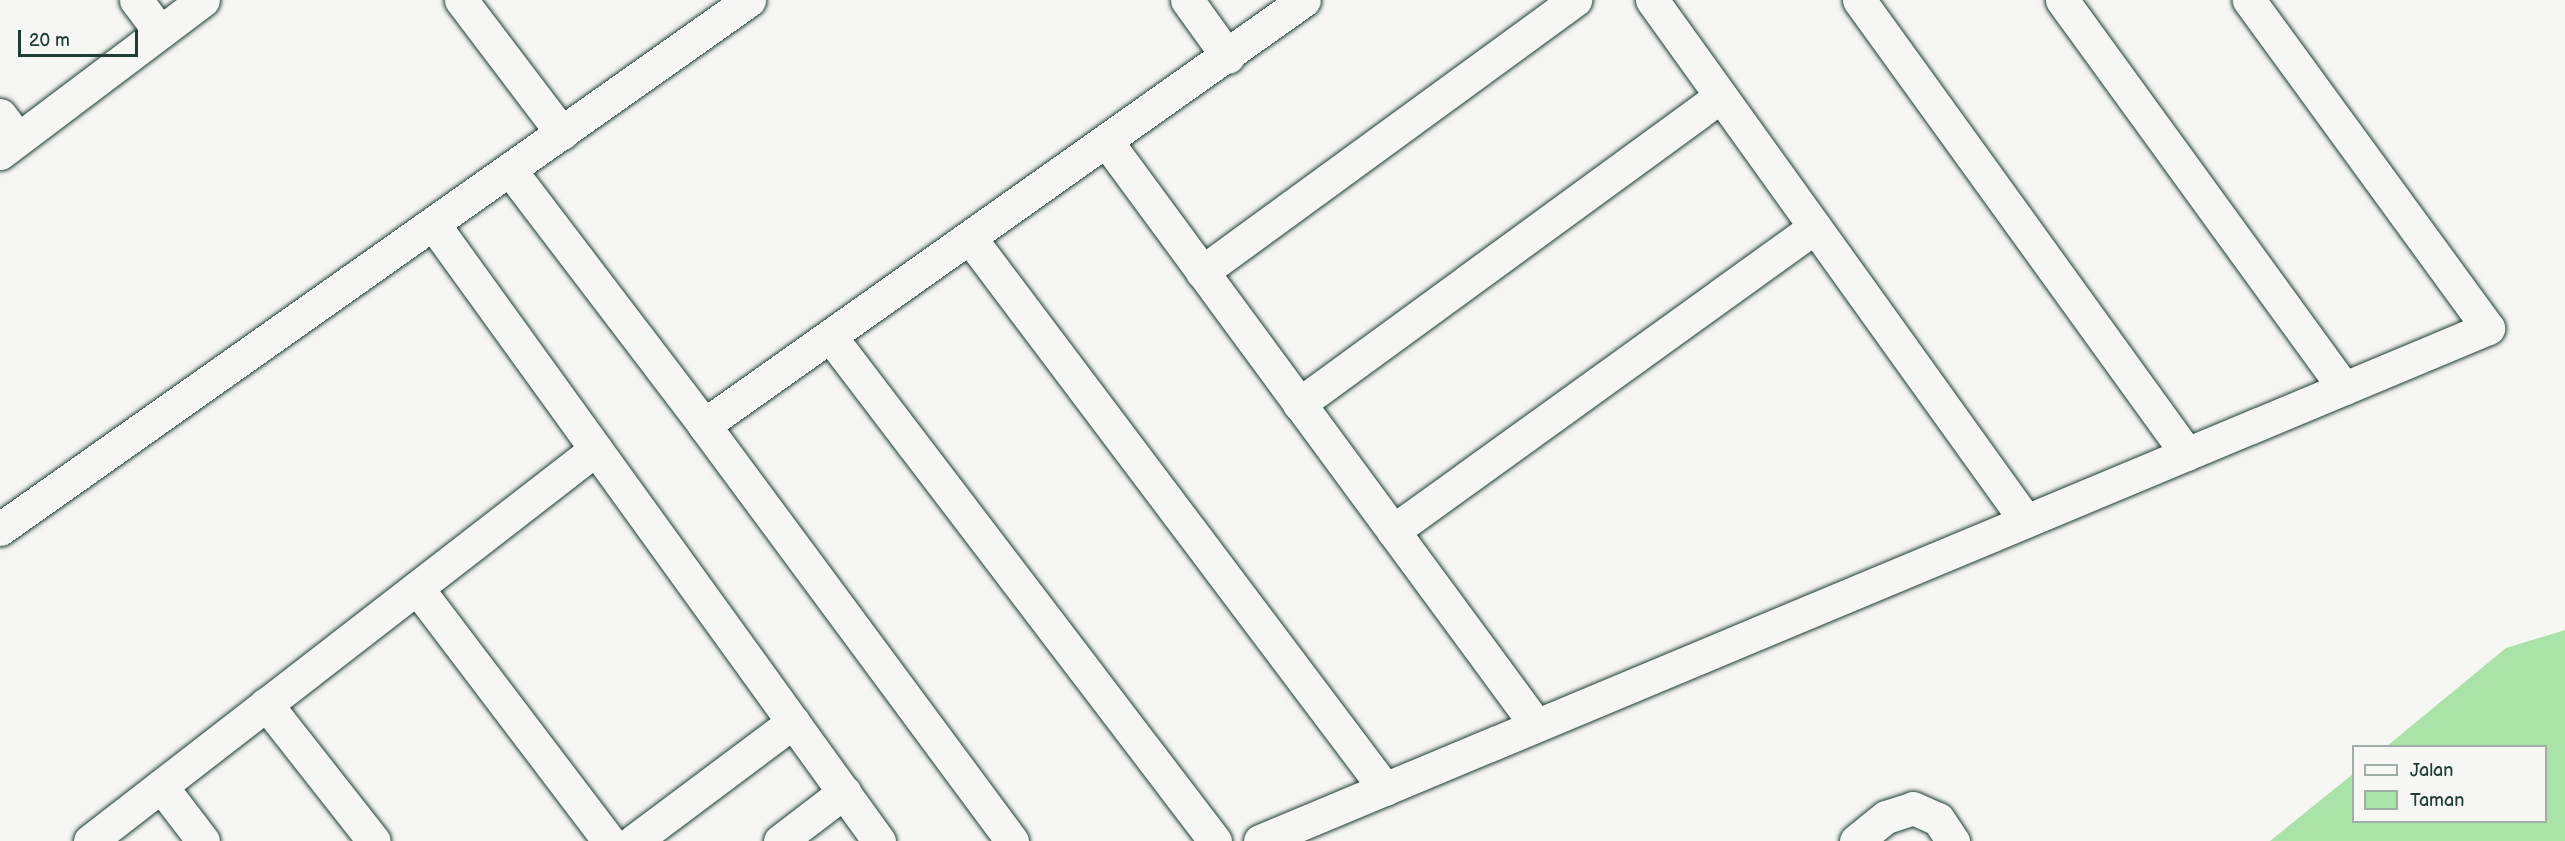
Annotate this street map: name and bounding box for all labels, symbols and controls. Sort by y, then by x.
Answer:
scale bar [21,18,141,56]
text: 20 m [29,30,70,51]
legend [2352,745,2547,823]
text: Jalan [2410,760,2453,781]
text: Taman [2410,790,2464,811]

